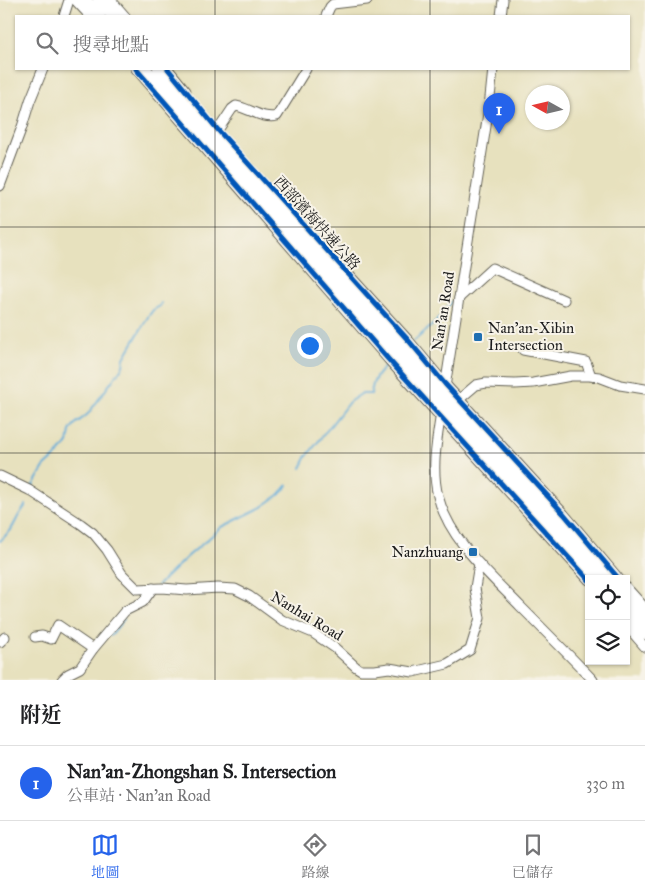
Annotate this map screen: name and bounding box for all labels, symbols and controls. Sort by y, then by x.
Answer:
search box [15,15,630,70]
icon: search [33,29,61,57]
text: 搜尋地點 [73,33,149,56]
north arrow [525,85,570,130]
pin: 1 [483,93,515,134]
street label: 西部濱海快速公路 [270,172,364,274]
street label: Nan'an Road [428,270,458,352]
place label: Nan'an-Xibin Intersection [488,319,574,354]
marker: Nan'an-Xibin Intersection [472,331,484,343]
your location [297,333,323,359]
place label: Nanzhuang [392,543,464,561]
marker: Nanzhuang [467,546,479,558]
map controls [585,575,630,665]
button: locate [585,575,630,620]
street label: Nanhai Road [268,587,347,645]
button: layers [585,620,630,665]
text: 附近 [20,702,62,728]
text: Nan'an-Zhongshan S. Intersection [67,760,336,783]
text: 1 [33,774,39,793]
text: 330 m [586,774,625,793]
text: 公車站 · Nan'an Road [67,786,211,805]
tab: 地圖 [91,831,119,881]
tab: 路線 [301,831,329,881]
tab: 已儲存 [512,831,554,881]

